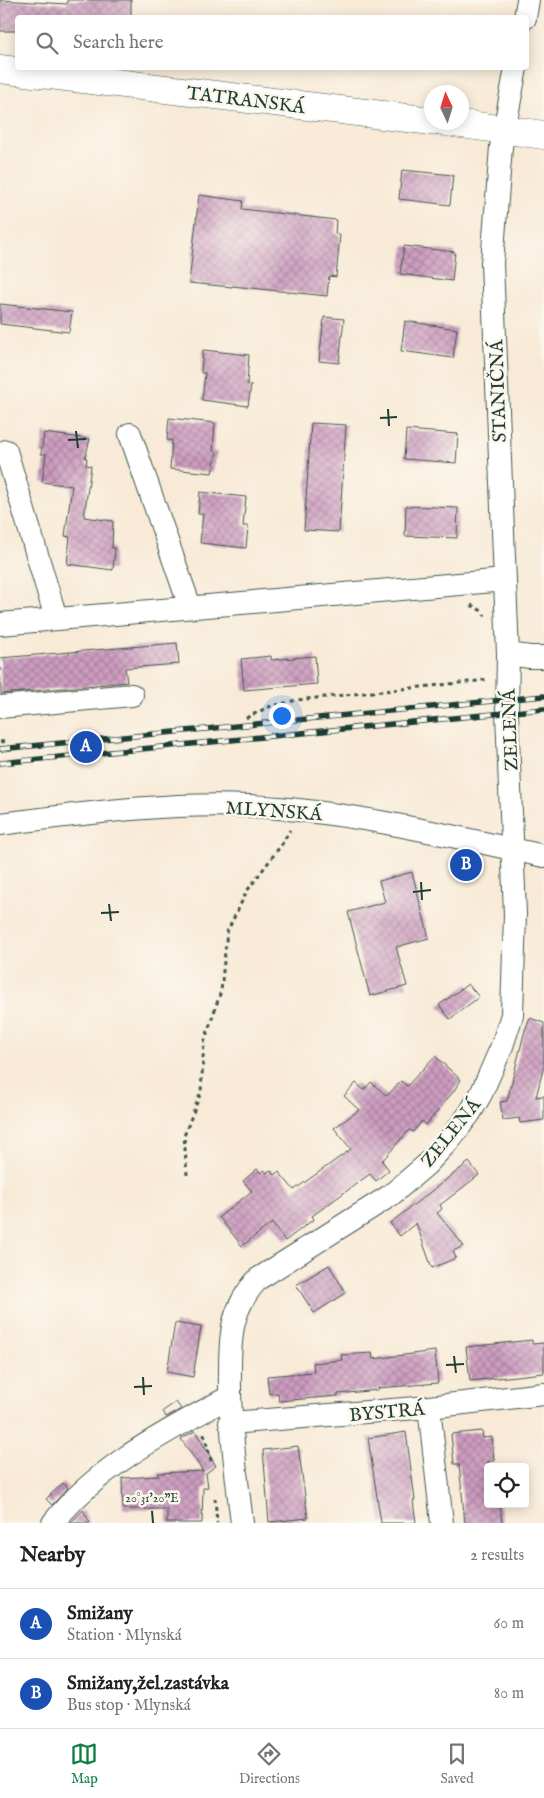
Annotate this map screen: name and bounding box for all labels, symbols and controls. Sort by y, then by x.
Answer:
search box [15,15,529,70]
icon: search [33,29,61,57]
text: Search here [73,31,164,55]
street label: TATRANSKÁ [185,81,308,120]
north arrow [424,85,469,130]
street label: STANIČNÁ [484,338,513,443]
street label: ZELENÁ [497,687,524,771]
your location [269,703,295,729]
pin: A [70,728,102,766]
street label: MLYNSKÁ [225,796,324,827]
pin: B [450,846,482,884]
street label: ZELENÁ [416,1092,487,1173]
street label: BYSTRÁ [348,1397,427,1428]
map controls [484,1463,529,1508]
button: locate [484,1463,529,1508]
text: 20°31'20"E [125,1491,179,1506]
text: Nearby [20,1542,85,1569]
text: 2 results [470,1546,524,1566]
text: Smižany [67,1602,133,1626]
text: A [31,1614,41,1634]
text: 60 m [494,1614,524,1634]
text: Station · Mlynská [67,1626,182,1646]
text: Smižany,žel.zastávka [67,1672,229,1696]
text: B [31,1684,41,1704]
text: 80 m [494,1684,524,1704]
text: Bus stop · Mlynská [67,1696,191,1716]
tab: Map [70,1740,98,1788]
tab: Directions [239,1740,300,1788]
tab: Saved [441,1740,474,1788]

